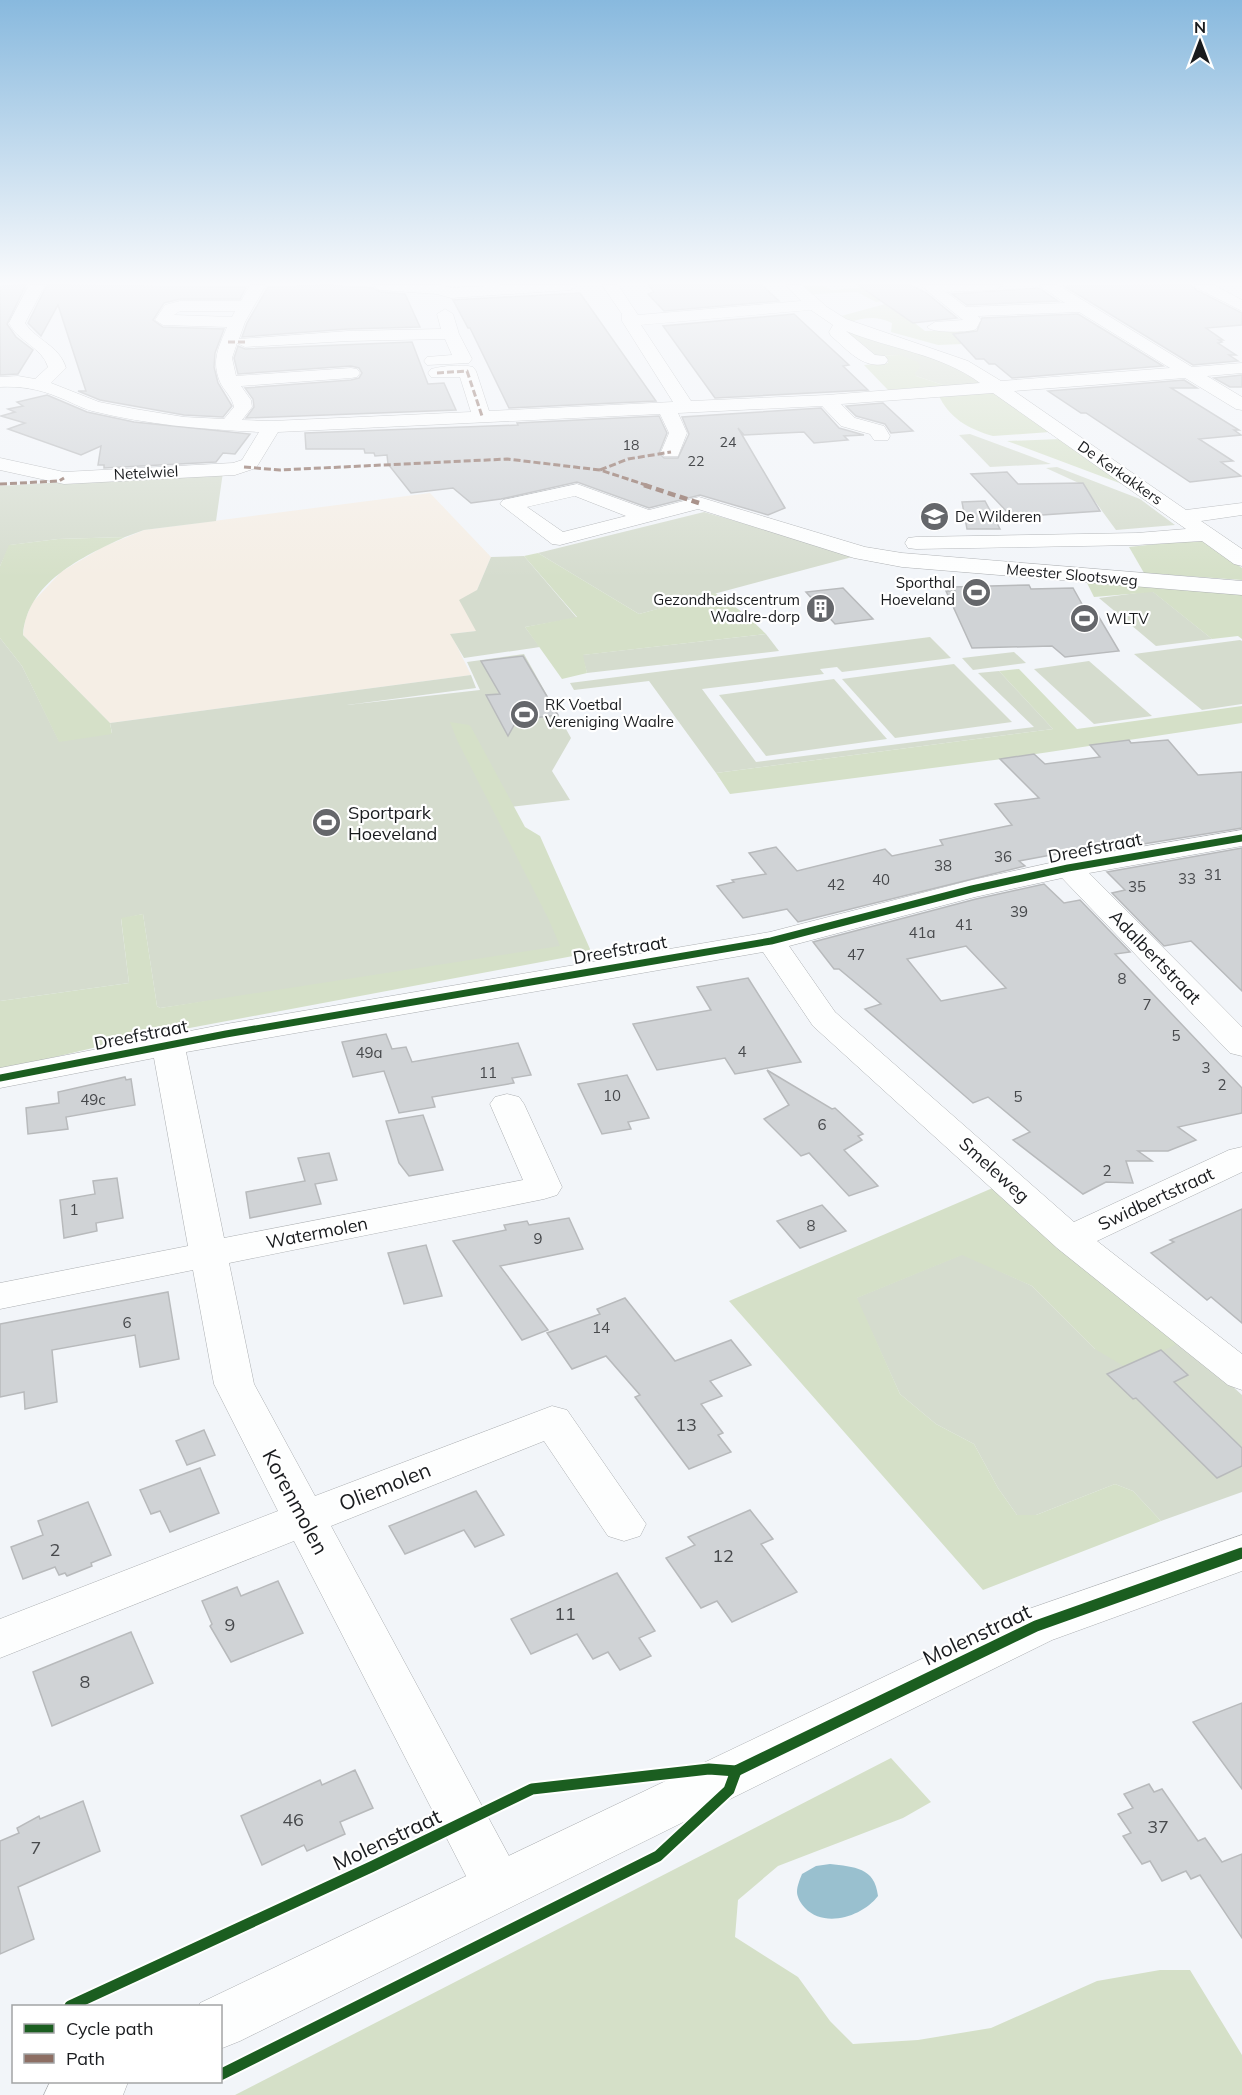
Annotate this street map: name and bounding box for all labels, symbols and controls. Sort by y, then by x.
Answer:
north arrow [1170,12,1230,72]
text: N [1194,17,1206,37]
house number: 24 [720,433,737,451]
house number: 18 [623,436,639,454]
street label: De Kerkakkers [1074,436,1166,509]
house number: 22 [688,452,704,470]
street label: Netelwiel [113,461,179,484]
school or university icon: De Wilderen [918,501,950,533]
place label: De Wilderen [955,507,1042,526]
street label: Meester Slootsweg [1006,559,1139,590]
place label: Sporthal Hoeveland [881,573,955,609]
sports icon: Sporthal Hoeveland [960,576,992,608]
place label: Gezondheidscentrum Waalre-dorp [653,590,800,626]
building icon: Gezondheidscentrum Waalre-dorp [805,593,837,625]
sports icon: WLTV [1069,603,1101,635]
place label: WLTV [1106,609,1149,628]
place label: RK Voetbal Vereniging Waalre [545,695,674,731]
sports icon: RK Voetbal Vereniging Waalre [508,698,540,730]
place label: Sportpark Hoeveland [348,801,437,845]
sports icon: Sportpark Hoeveland [311,807,343,839]
street label: Dreefstraat [1046,827,1144,868]
house number: 36 [994,847,1012,866]
house number: 38 [934,856,952,875]
house number: 31 [1204,865,1222,884]
house number: 33 [1178,869,1196,888]
house number: 40 [872,870,890,889]
house number: 42 [827,875,845,894]
house number: 35 [1128,877,1146,896]
house number: 39 [1010,902,1028,921]
street label: Adalbertstraat [1105,905,1206,1009]
house number: 41 [955,915,973,934]
house number: 41a [908,923,936,942]
street label: Dreefstraat [571,930,669,969]
house number: 47 [847,945,865,964]
house number: 8 [1117,969,1127,988]
house number: 7 [1142,995,1152,1014]
street label: Dreefstraat [92,1014,190,1055]
house number: 5 [1171,1026,1181,1045]
house number: 4 [737,1042,747,1061]
house number: 49a [355,1043,383,1062]
house number: 3 [1201,1058,1211,1077]
house number: 11 [479,1063,497,1082]
house number: 2 [1217,1075,1227,1094]
house number: 10 [603,1086,621,1105]
house number: 5 [1013,1087,1023,1106]
house number: 49c [80,1090,106,1109]
house number: 6 [817,1115,827,1134]
street label: Smeleweg [954,1132,1034,1207]
house number: 2 [1102,1161,1112,1180]
street label: Swidbertstraat [1094,1162,1217,1235]
house number: 1 [69,1200,79,1219]
street label: Watermolen [264,1211,370,1254]
house number: 8 [806,1216,816,1235]
house number: 9 [533,1229,543,1248]
house number: 6 [122,1313,132,1332]
house number: 14 [592,1318,610,1337]
house number: 13 [675,1413,697,1436]
street label: Korenmolen [257,1444,334,1559]
street label: Oliemolen [335,1456,434,1516]
house number: 2 [50,1538,60,1561]
house number: 12 [712,1544,734,1567]
street label: Molenstraat [918,1598,1035,1670]
house number: 11 [554,1602,576,1625]
house number: 9 [225,1613,235,1636]
house number: 8 [80,1670,90,1693]
street label: Molenstraat [328,1803,445,1875]
house number: 46 [282,1808,304,1831]
house number: 37 [1147,1815,1169,1838]
house number: 7 [31,1836,41,1859]
legend [12,2005,222,2083]
text: Cycle path [66,2017,153,2040]
text: Path [66,2047,105,2070]

